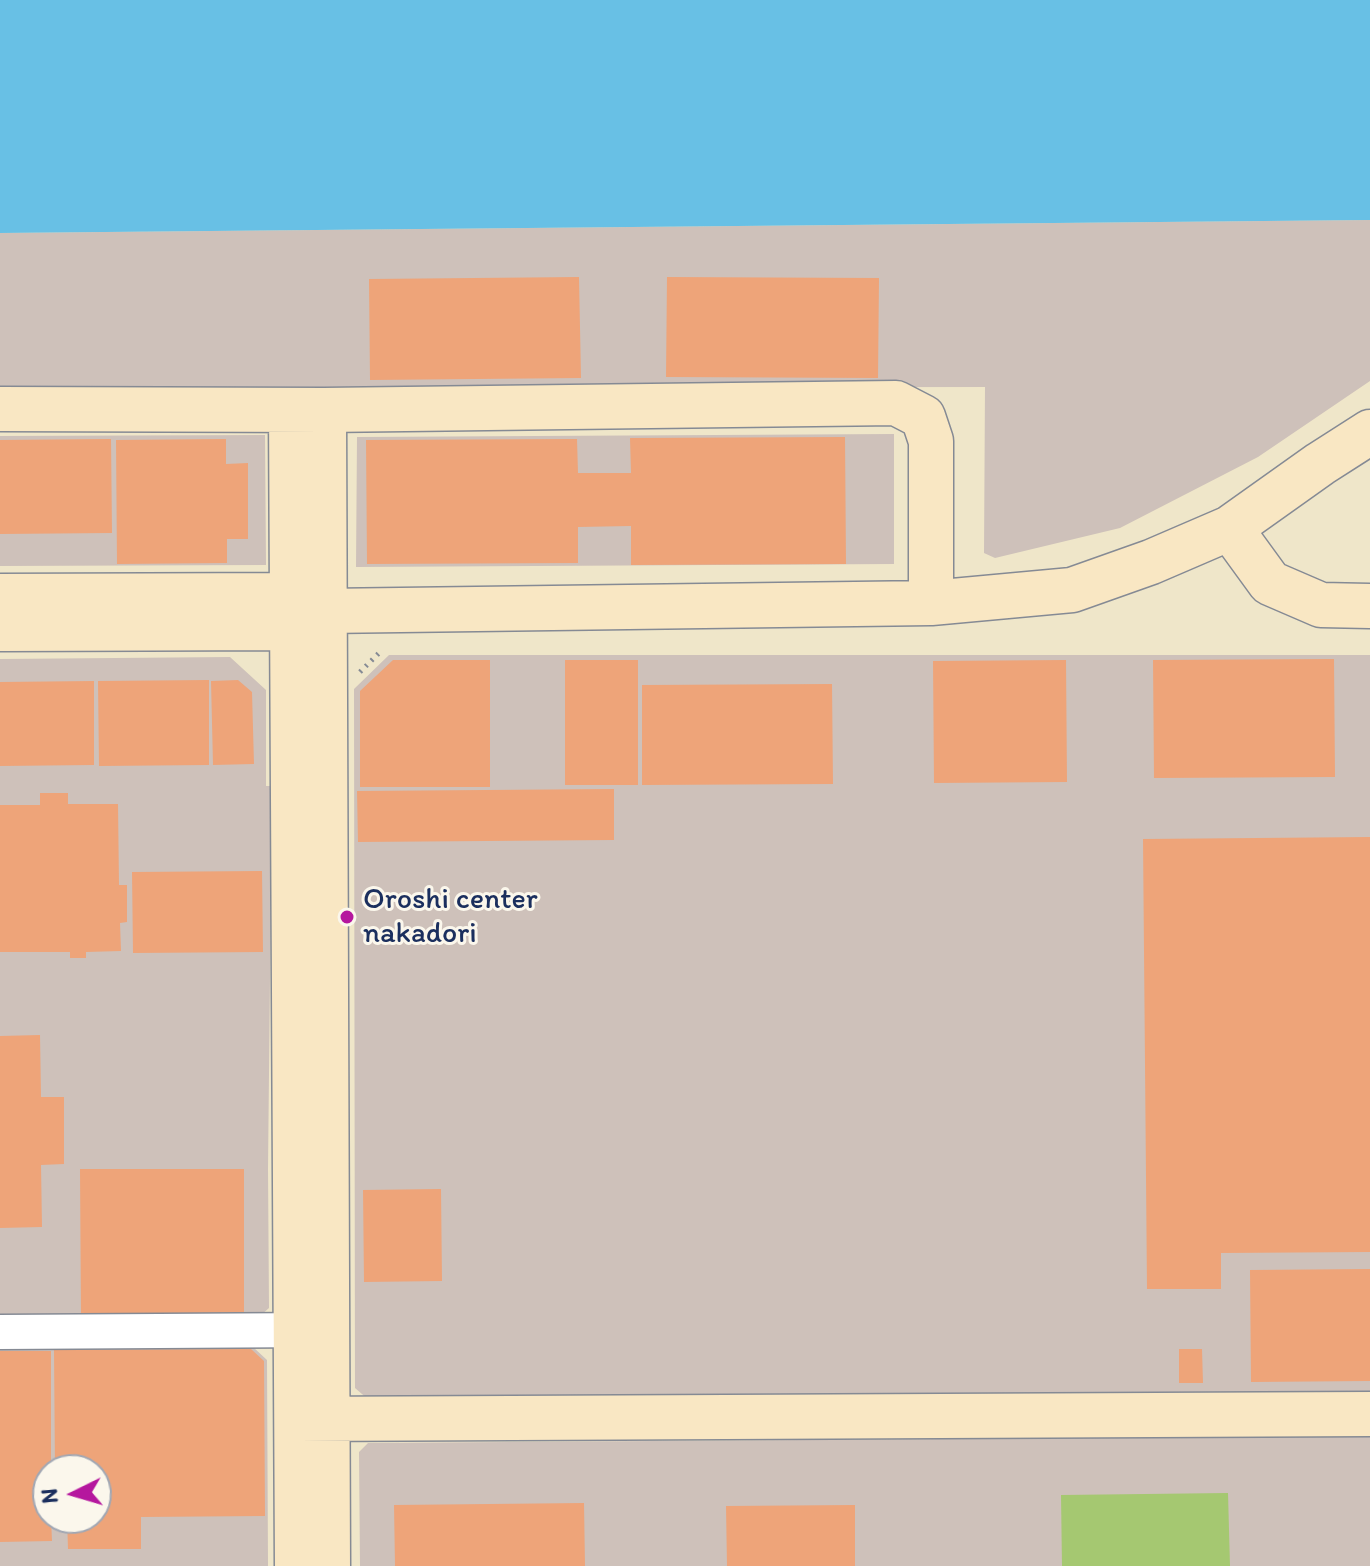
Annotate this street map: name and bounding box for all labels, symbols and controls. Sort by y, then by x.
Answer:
place label: Oroshi center nakadori [363,882,538,952]
marker: Oroshi center nakadori [338,908,356,926]
north arrow [32,1454,112,1534]
text: N [35,1487,64,1505]

